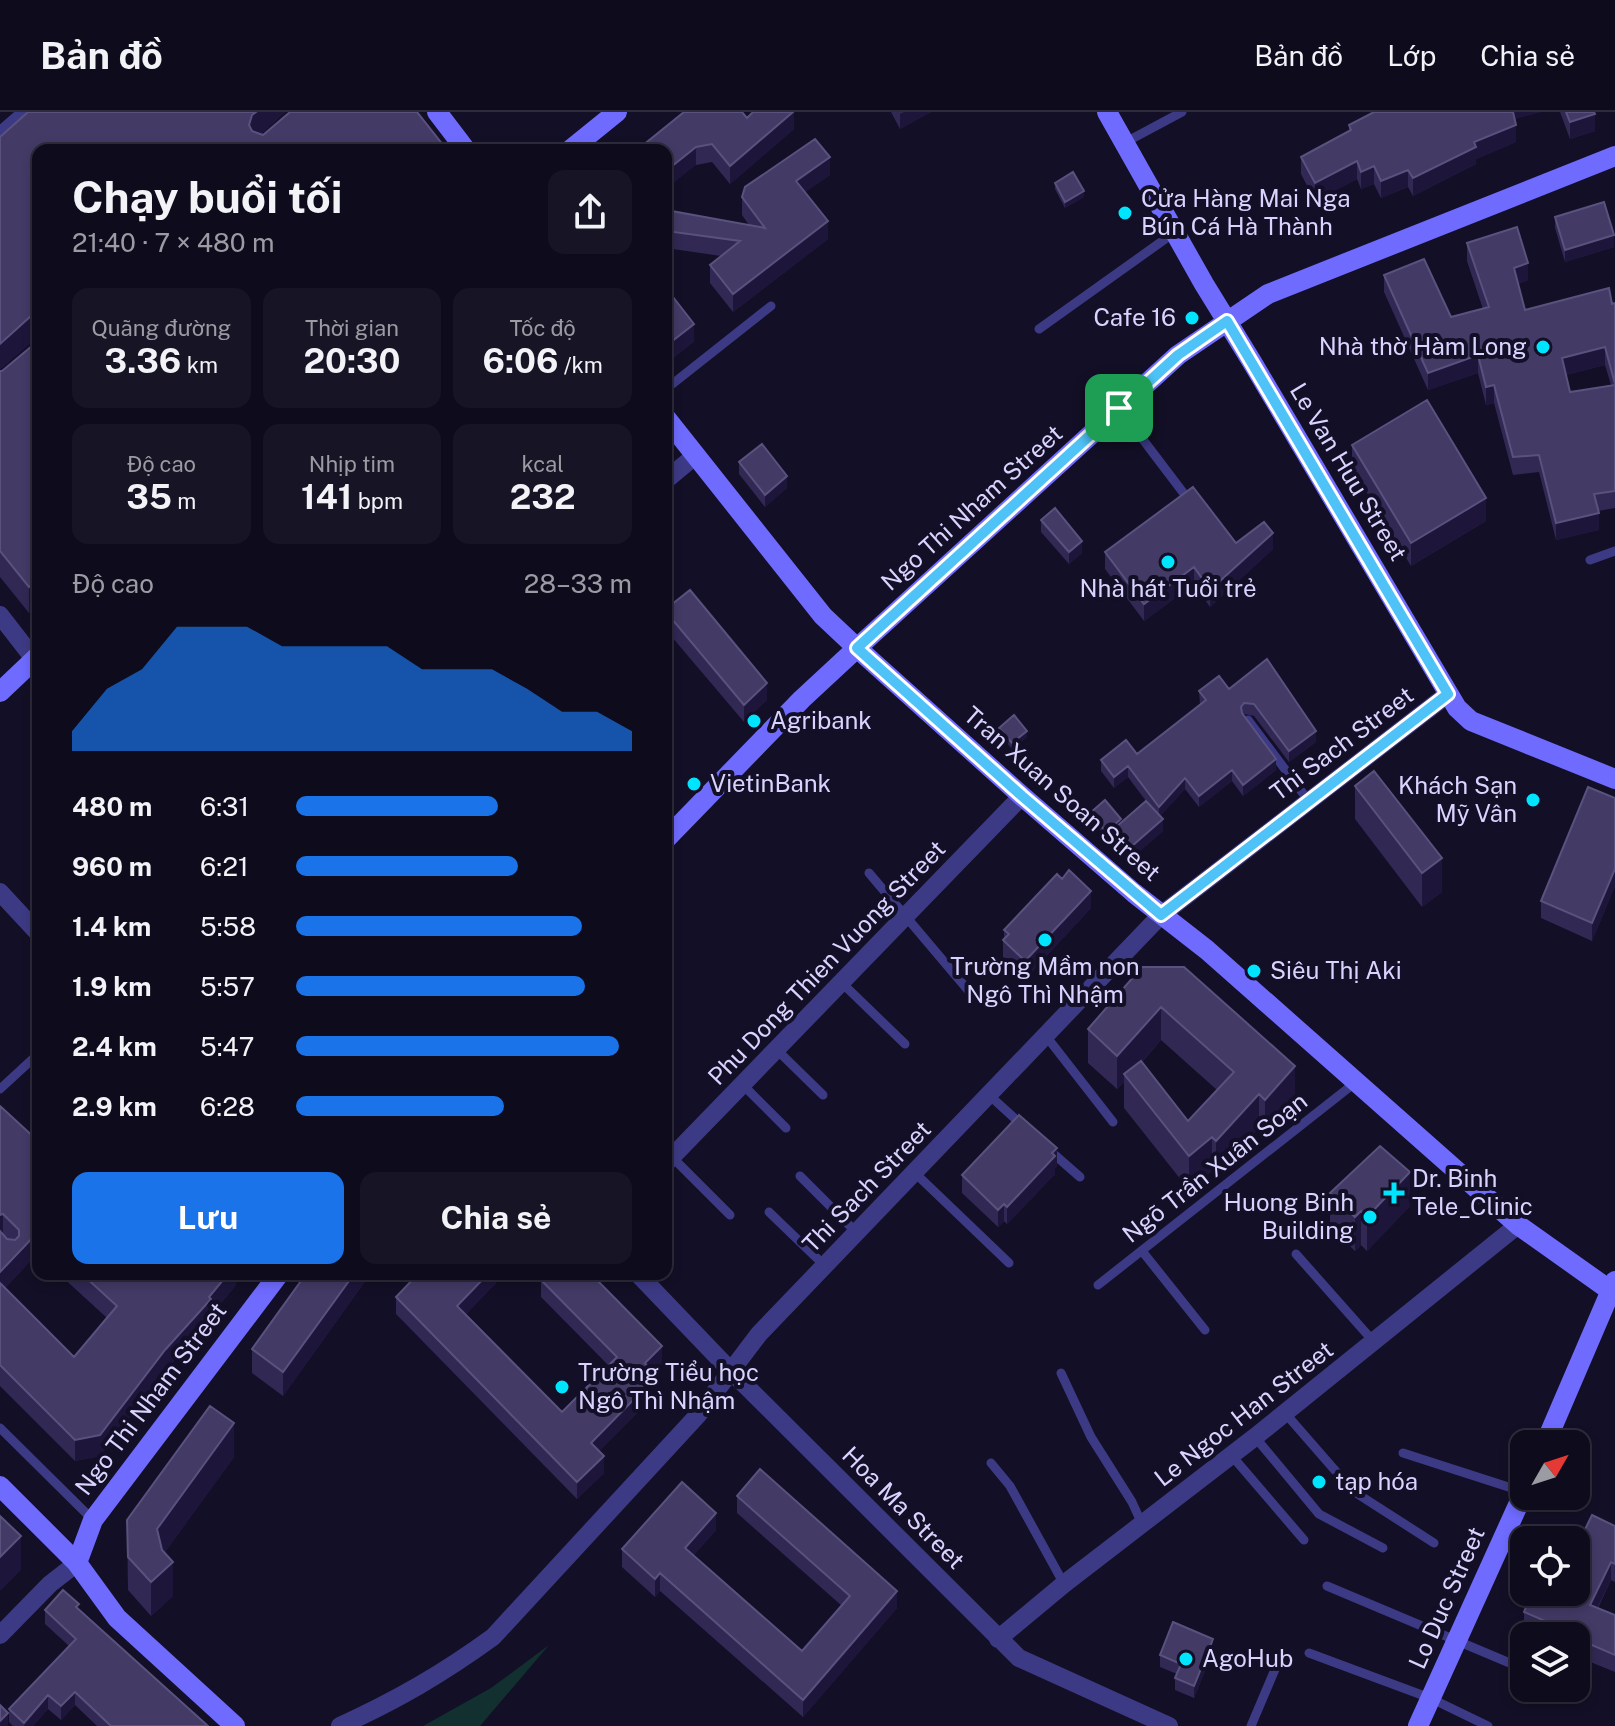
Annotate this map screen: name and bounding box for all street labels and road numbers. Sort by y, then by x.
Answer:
street label: Le Van Huu Street [1285,378,1413,565]
street label: Ngo Thi Nham Street [875,419,1067,596]
street label: Thi Sach Street [1264,680,1418,806]
street label: Tran Xuan Soan Street [959,700,1166,886]
street label: Phu Dong Thien Vuong Street [702,834,951,1090]
street label: Ngõ Trần Xuân Soạn [1116,1086,1312,1248]
street label: Thi Sach Street [797,1115,936,1258]
street label: Ngo Thi Nham Street [69,1297,232,1500]
street label: Le Ngoc Han Street [1149,1335,1338,1492]
street label: Hoa Ma Street [837,1440,971,1574]
street label: Lo Duc Street [1402,1522,1490,1673]

